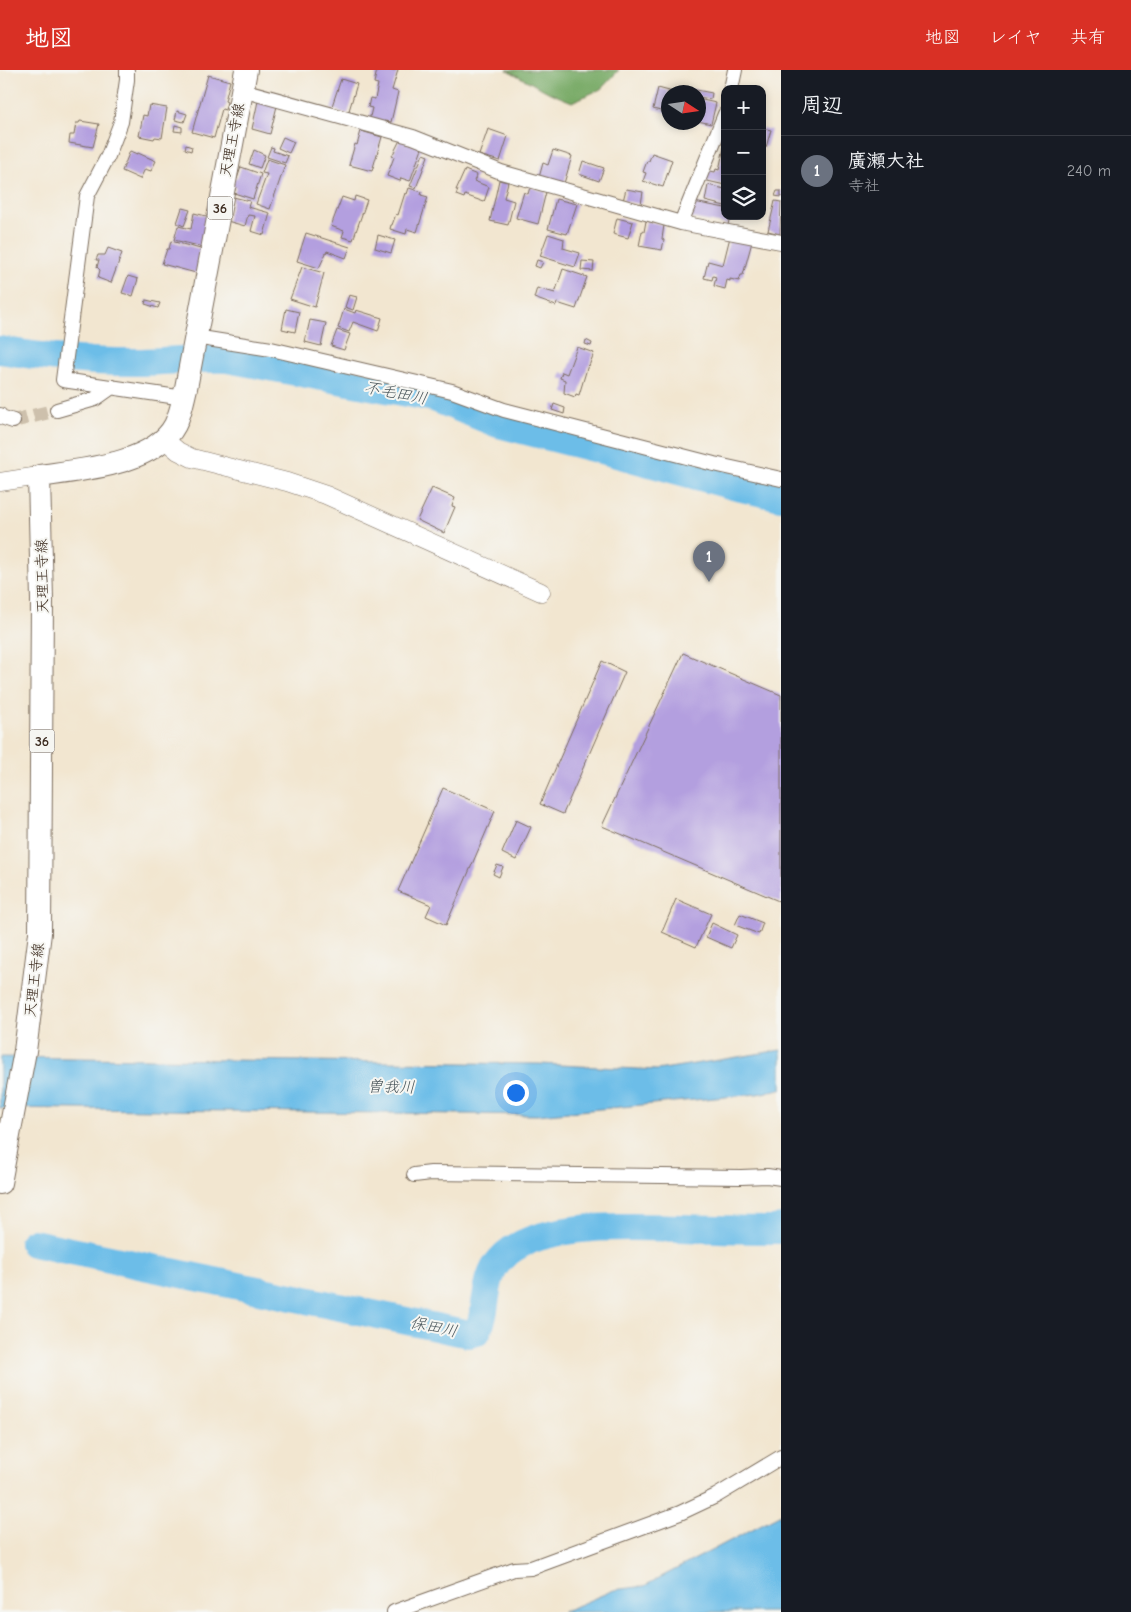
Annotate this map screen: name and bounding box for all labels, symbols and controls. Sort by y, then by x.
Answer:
text: 地図 [25,24,73,52]
text: 地図 [925,27,961,48]
text: レイヤ [989,27,1042,48]
text: 共有 [1070,27,1106,48]
north arrow [661,85,706,130]
map controls [721,85,766,220]
button: + [721,85,766,130]
text: 周辺 [801,93,843,117]
street label: 天理王寺線 [216,101,248,179]
button: − [721,130,766,175]
text: 廣瀬大社 [848,150,924,172]
text: 1 [814,162,820,180]
text: 240 m [1067,162,1111,180]
button: layers [721,175,766,220]
text: 寺社 [848,177,880,195]
road number: 36 [208,196,232,220]
water label: 不毛田川 [363,378,429,408]
street label: 天理王寺線 [32,538,52,614]
pin: 1 [693,541,725,582]
road number: 36 [30,729,54,752]
street label: 天理王寺線 [20,942,48,1018]
water label: 曽我川 [367,1078,415,1096]
your location [503,1080,529,1106]
water label: 保田川 [408,1313,459,1341]

